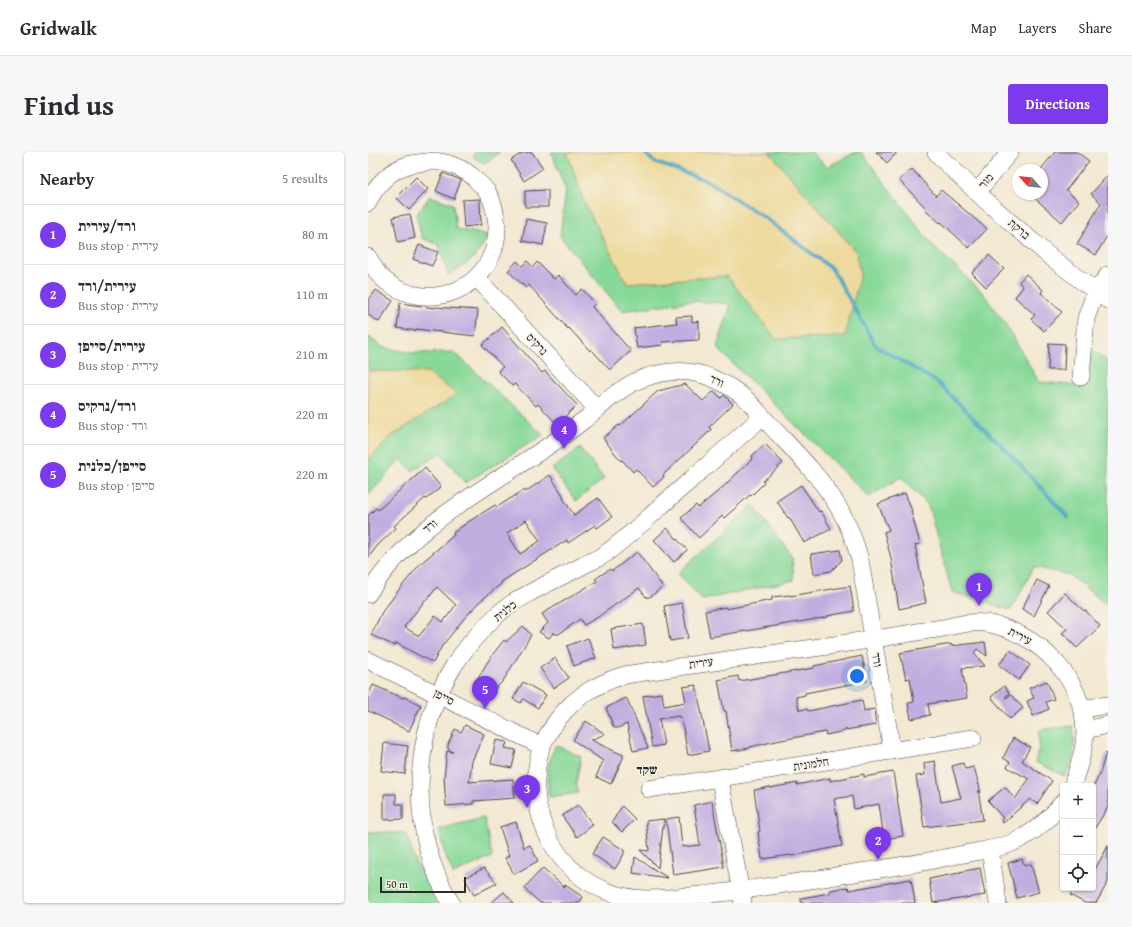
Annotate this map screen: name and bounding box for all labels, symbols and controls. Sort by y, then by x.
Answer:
text: Gridwalk [20,14,97,42]
text: Map [971,18,997,38]
text: Layers [1019,18,1057,38]
text: Share [1079,18,1112,38]
text: Find us [24,84,114,125]
button: Directions [1008,84,1108,124]
north arrow [1012,164,1048,200]
text: Nearby [40,166,94,191]
text: 5 results [282,169,328,188]
street label: מור [974,169,997,192]
street label: ברקת [1005,214,1034,243]
text: ורד/עירית [78,215,136,236]
text: 1 [50,225,56,244]
text: 80 m [302,225,328,244]
text: Bus stop · עירית [78,236,158,255]
text: עירית/ורד [78,275,136,296]
text: 2 [50,285,56,304]
text: 110 m [296,285,328,304]
text: Bus stop · עירית [78,296,158,315]
street label: נרקיס [523,329,552,359]
text: עירית/סייפן [78,335,145,356]
text: 3 [50,345,56,364]
text: 210 m [296,345,328,364]
text: Bus stop · עירית [78,356,158,375]
street label: ורד [707,370,727,391]
text: ורד/נרקיס [78,395,136,416]
text: 4 [50,405,56,424]
text: 220 m [296,405,328,424]
text: Bus stop · ורד [78,416,147,435]
pin: 4 [551,416,577,449]
text: סייפן/כלנית [78,455,146,476]
text: 5 [50,465,56,484]
text: 220 m [296,465,328,484]
text: Bus stop · סייפן [78,476,155,495]
street label: ורד [419,514,441,537]
pin: 1 [966,573,992,606]
street label: כלנית [489,596,520,625]
street label: עירית [1005,622,1035,649]
street label: ורד [868,651,887,668]
street label: עירית [688,652,715,673]
your location [847,666,867,686]
pin: 5 [472,676,498,709]
street label: סייפן [431,684,458,709]
street label: חלמונית [792,752,830,775]
district label: שקד [636,760,658,779]
pin: 3 [514,775,540,808]
map controls [1060,783,1096,891]
button: + [1060,783,1096,819]
button: − [1060,819,1096,855]
pin: 2 [865,827,891,860]
button: locate [1060,855,1096,891]
scale bar [380,875,466,894]
text: 50 m [386,876,408,892]

